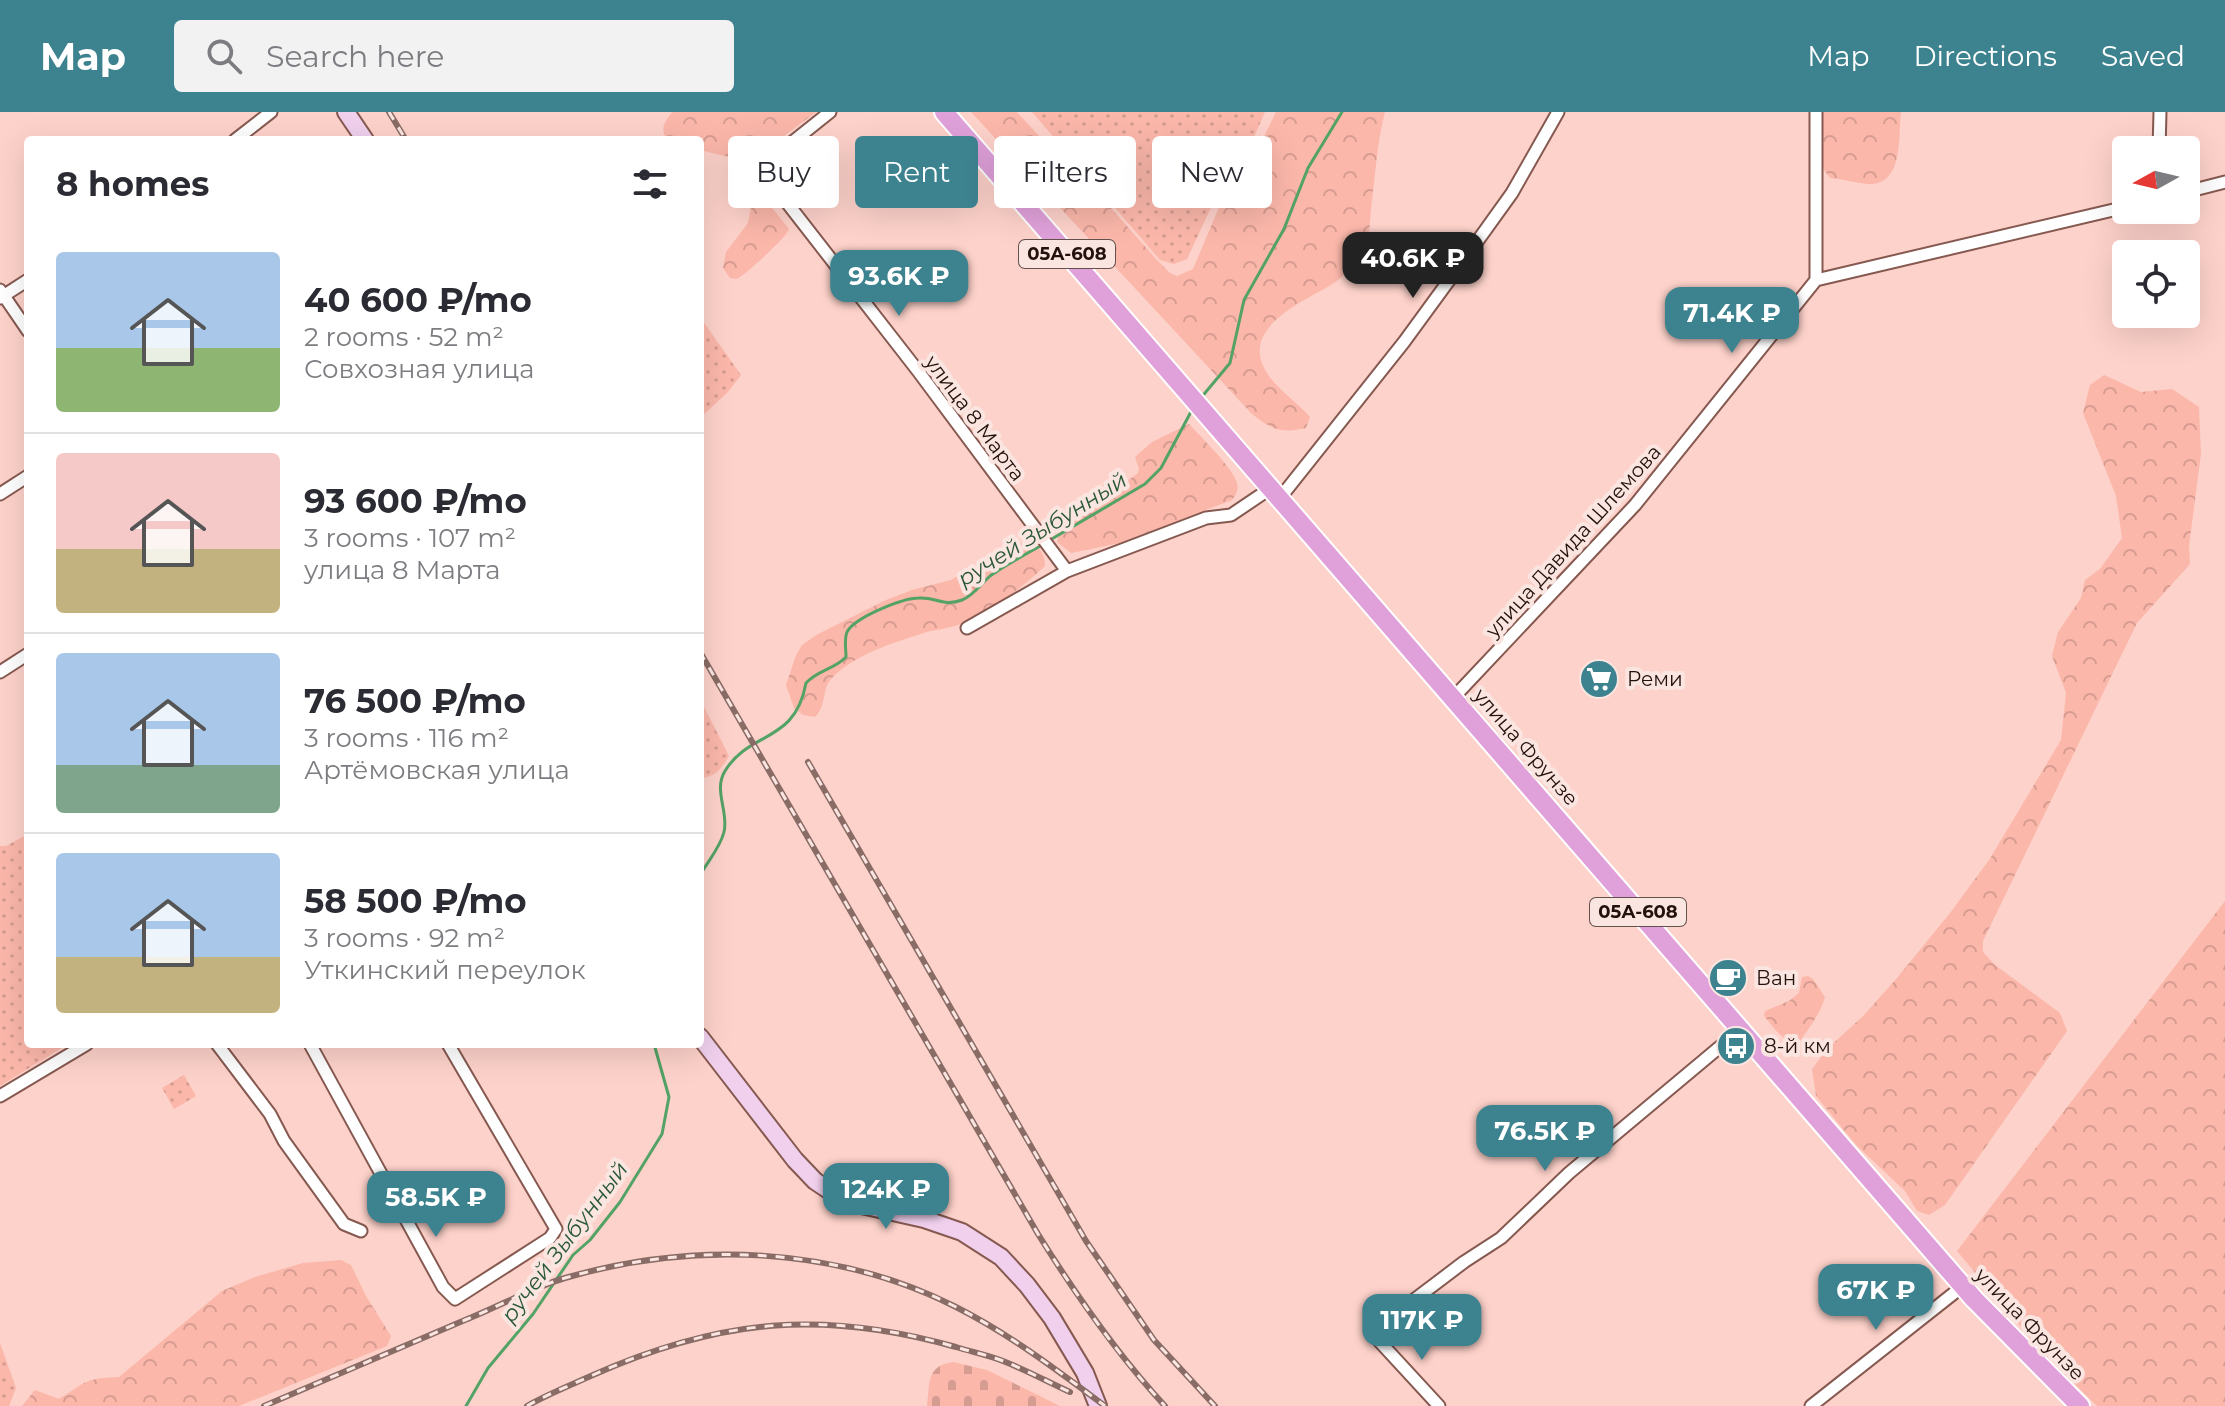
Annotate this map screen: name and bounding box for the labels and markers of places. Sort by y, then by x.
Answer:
pin: 40.6K ₽ [1339,232,1487,300]
pin: 93.6K ₽ [825,250,973,318]
pin: 71.4K ₽ [1658,287,1806,355]
supermarket icon: Реми [1578,658,1620,700]
place label: Реми [1627,667,1683,691]
cafe icon: Ван [1707,957,1749,999]
place label: Ван [1756,966,1796,990]
bus stop icon: 8-й км [1715,1025,1757,1067]
place label: 8-й км [1764,1034,1831,1058]
pin: 76.5K ₽ [1471,1105,1619,1173]
pin: 124K ₽ [821,1163,951,1231]
pin: 58.5K ₽ [362,1171,510,1239]
pin: 67K ₽ [1820,1264,1932,1332]
pin: 117K ₽ [1357,1294,1487,1362]

